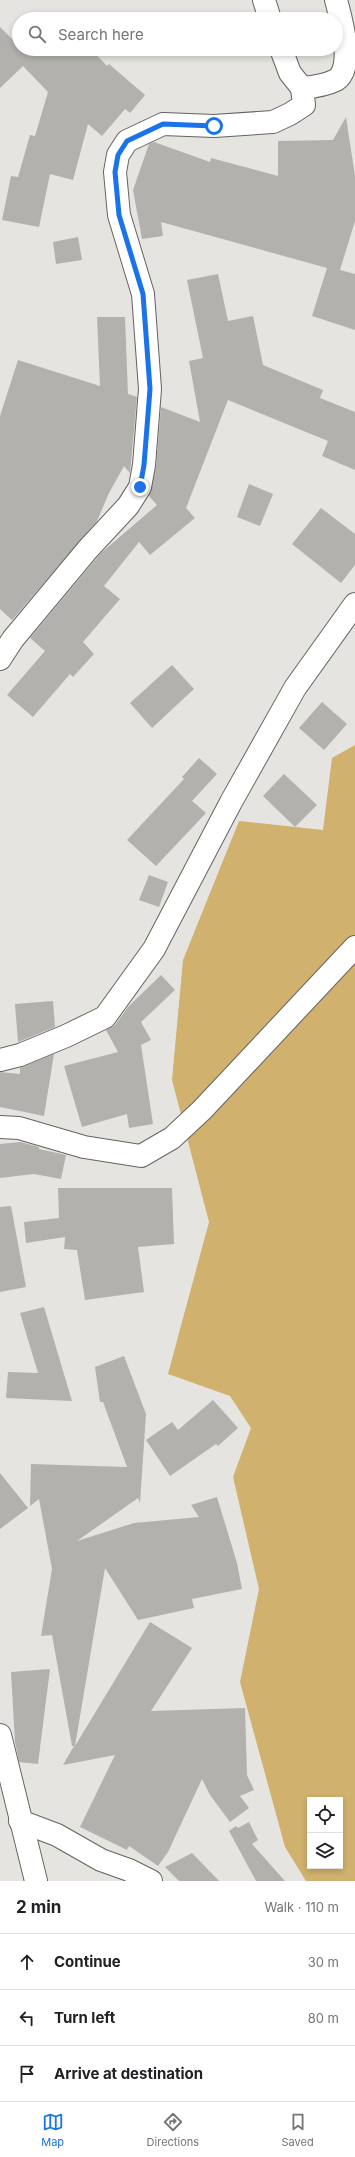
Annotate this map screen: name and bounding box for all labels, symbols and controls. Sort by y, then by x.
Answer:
search box [12,12,343,56]
icon: search [26,23,48,45]
text: Search here [58,25,144,44]
route start [205,117,223,135]
route end [131,478,149,496]
map controls [307,1797,343,1869]
button: locate [307,1797,343,1833]
button: layers [307,1833,343,1869]
text: 2 min [16,1897,61,1917]
text: Walk · 110 m [264,1899,339,1915]
icon: ahead [16,1951,38,1973]
text: Continue [54,1952,121,1971]
text: 30 m [308,1954,339,1970]
icon: left [16,2007,38,2029]
text: Turn left [54,2008,115,2027]
text: 80 m [308,2010,339,2026]
icon: arrive [16,2063,38,2085]
text: Arrive at destination [54,2064,203,2083]
tab: Map [41,2111,64,2149]
tab: Directions [147,2111,199,2149]
tab: Saved [282,2111,314,2149]

